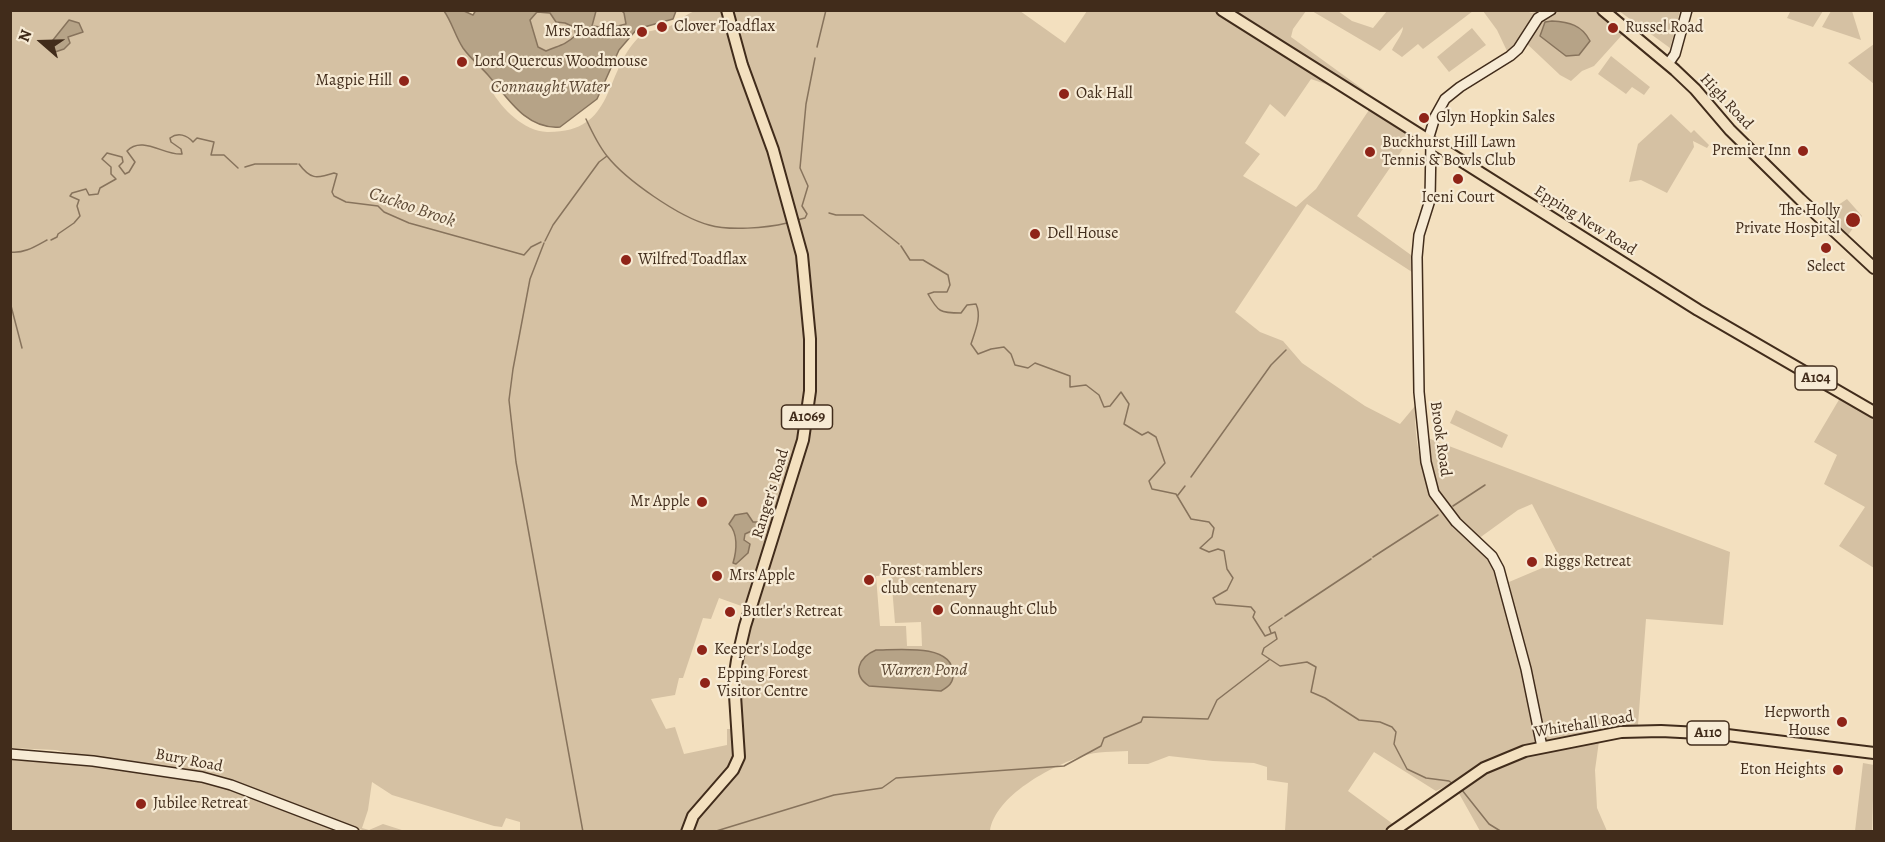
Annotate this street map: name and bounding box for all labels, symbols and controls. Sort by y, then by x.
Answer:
north arrow [12,12,72,72]
place label: Clover Toadflax [674,17,775,37]
place label: Russel Road [1625,18,1703,38]
marker: Clover Toadflax [655,20,669,34]
marker: Russel Road [1606,21,1620,35]
place label: Mrs Toadflax [545,22,630,42]
marker: Mrs Toadflax [635,25,649,39]
text: N [13,27,37,45]
place label: Lord Quercus Woodmouse [474,52,648,72]
marker: Lord Quercus Woodmouse [455,55,469,69]
street label: High Road [1695,70,1757,134]
place label: Magpie Hill [316,71,392,91]
marker: Magpie Hill [397,74,411,88]
water label: Connaught Water [491,77,609,99]
place label: Oak Hall [1076,84,1133,104]
marker: Oak Hall [1057,87,1071,101]
place label: Glyn Hopkin Sales [1436,108,1555,128]
marker: Glyn Hopkin Sales [1417,111,1431,125]
place label: Buckhurst Hill Lawn Tennis & Bowls Club [1382,133,1516,171]
place label: Premier Inn [1712,141,1791,161]
marker: Premier Inn [1796,144,1810,158]
marker: Buckhurst Hill Lawn Tennis & Bowls Club [1363,145,1377,159]
marker: Iceni Court [1451,172,1465,186]
street label: Epping New Road [1530,182,1640,260]
water label: Cuckoo Brook [366,183,458,233]
place label: Iceni Court [1421,188,1495,208]
place label: The Holly Private Hospital [1735,201,1840,239]
marker: The Holly Private Hospital [1844,211,1862,229]
place label: Dell House [1047,224,1118,244]
marker: Dell House [1028,227,1042,241]
marker: Select [1819,241,1833,255]
place label: Wilfred Toadflax [638,250,747,270]
marker: Wilfred Toadflax [619,253,633,267]
place label: Select [1807,257,1845,277]
road number: A104 [1795,366,1837,390]
street label: Brook Road [1425,400,1455,478]
road number: A1069 [782,405,832,429]
street label: Ranger's Road [748,447,794,541]
place label: Mr Apple [630,492,690,512]
marker: Mr Apple [695,495,709,509]
place label: Riggs Retreat [1544,552,1631,572]
marker: Riggs Retreat [1525,555,1539,569]
place label: Forest ramblers club centenary [881,561,983,599]
place label: Mrs Apple [729,566,795,586]
marker: Mrs Apple [710,569,724,583]
marker: Forest ramblers club centenary [862,573,876,587]
place label: Connaught Club [950,600,1057,620]
place label: Butler's Retreat [742,602,843,622]
marker: Connaught Club [931,603,945,617]
marker: Butler's Retreat [723,605,737,619]
place label: Keeper's Lodge [714,640,812,660]
marker: Keeper's Lodge [695,643,709,657]
water label: Warren Pond [881,660,967,682]
place label: Epping Forest Visitor Centre [717,664,808,702]
marker: Epping Forest Visitor Centre [698,676,712,690]
place label: Hepworth House [1764,703,1830,741]
street label: Whitehall Road [1533,708,1635,742]
marker: Hepworth House [1835,715,1849,729]
road number: A110 [1687,721,1729,745]
street label: Bury Road [154,745,224,777]
place label: Eton Heights [1740,760,1826,780]
marker: Eton Heights [1831,763,1845,777]
place label: Jubilee Retreat [153,794,248,814]
marker: Jubilee Retreat [134,797,148,811]

